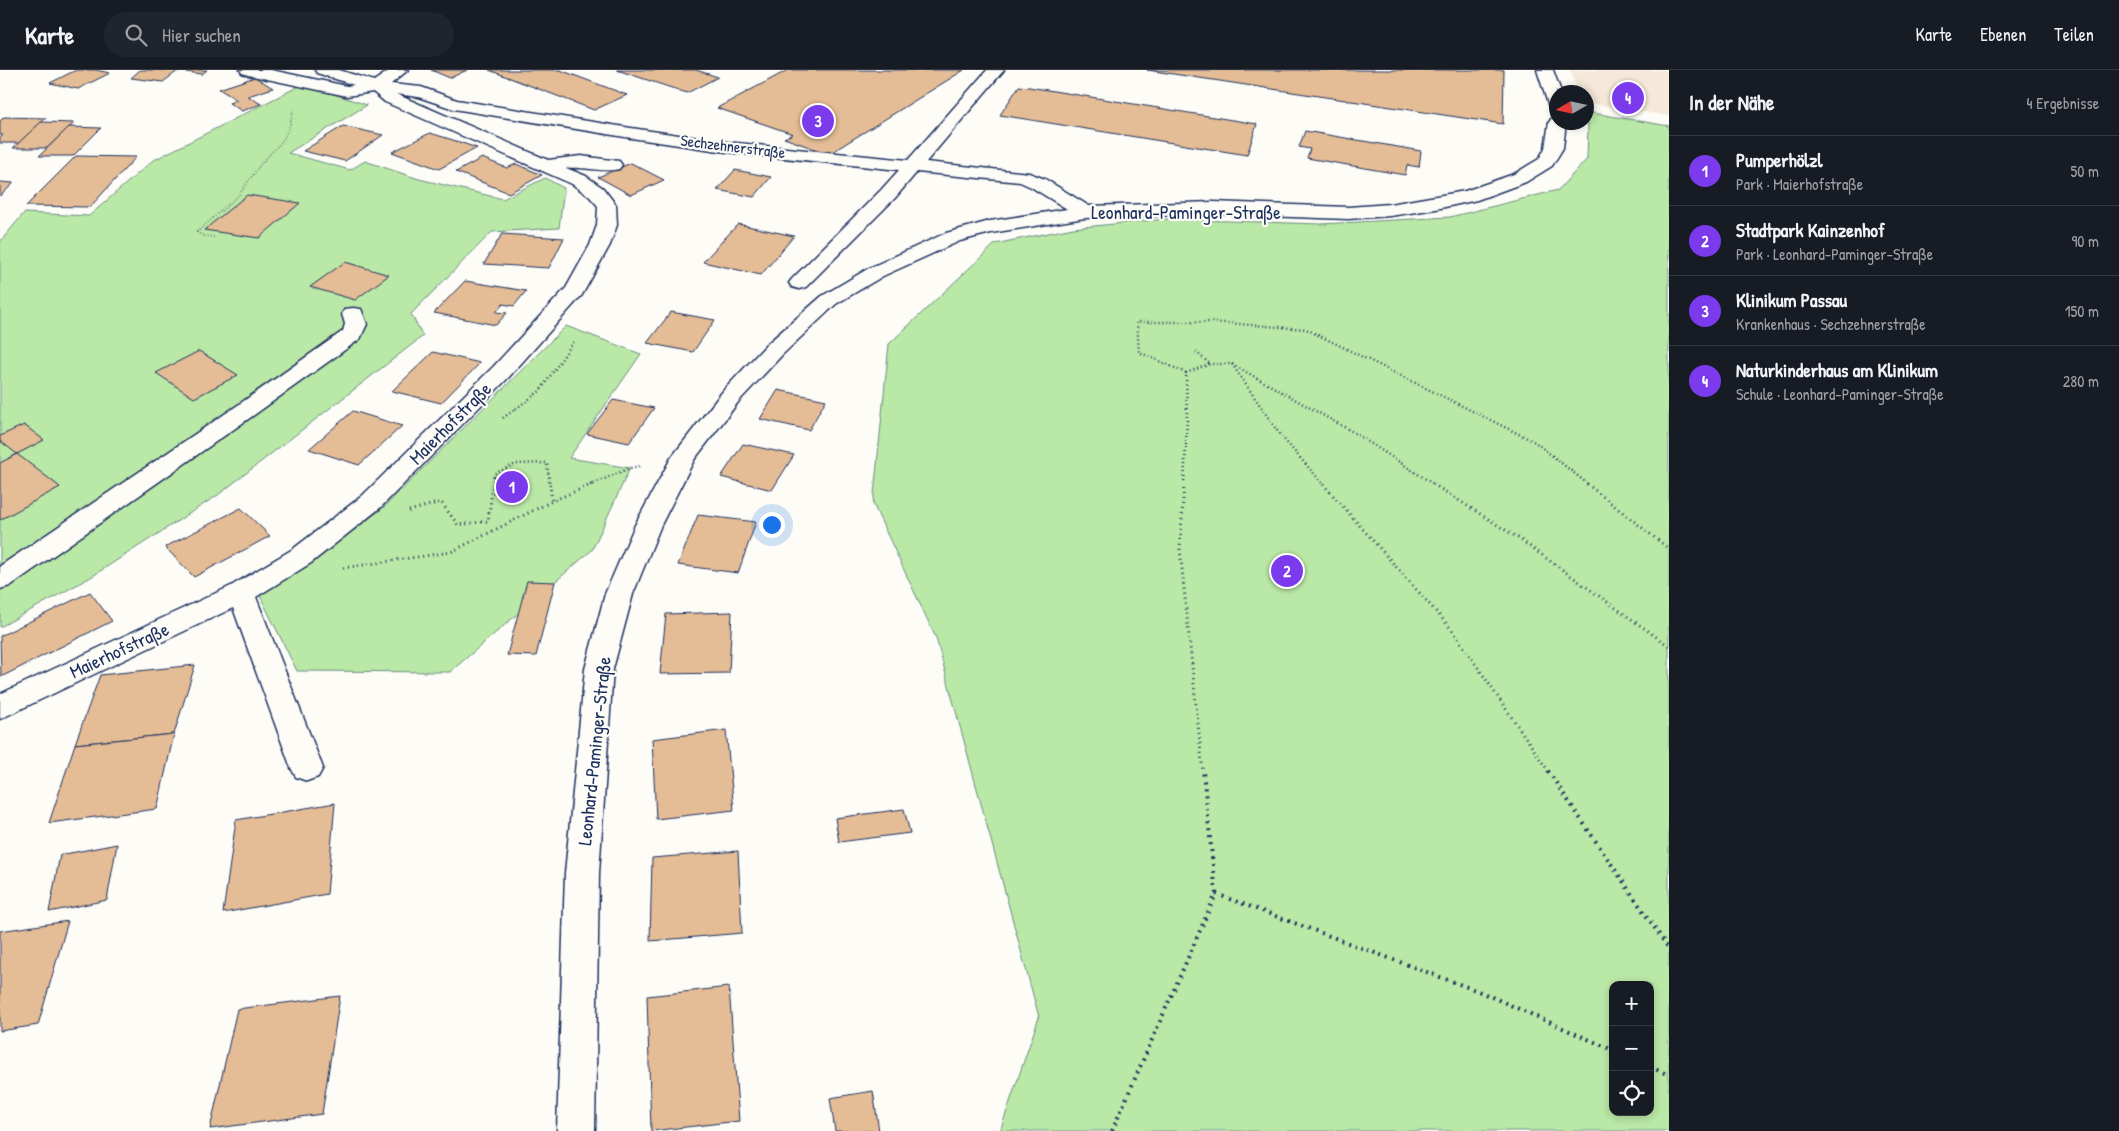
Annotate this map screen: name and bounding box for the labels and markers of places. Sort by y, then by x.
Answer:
pin: 4 [1612,79,1644,117]
pin: 3 [802,102,834,140]
pin: 1 [496,468,528,506]
pin: 2 [1271,552,1303,590]

